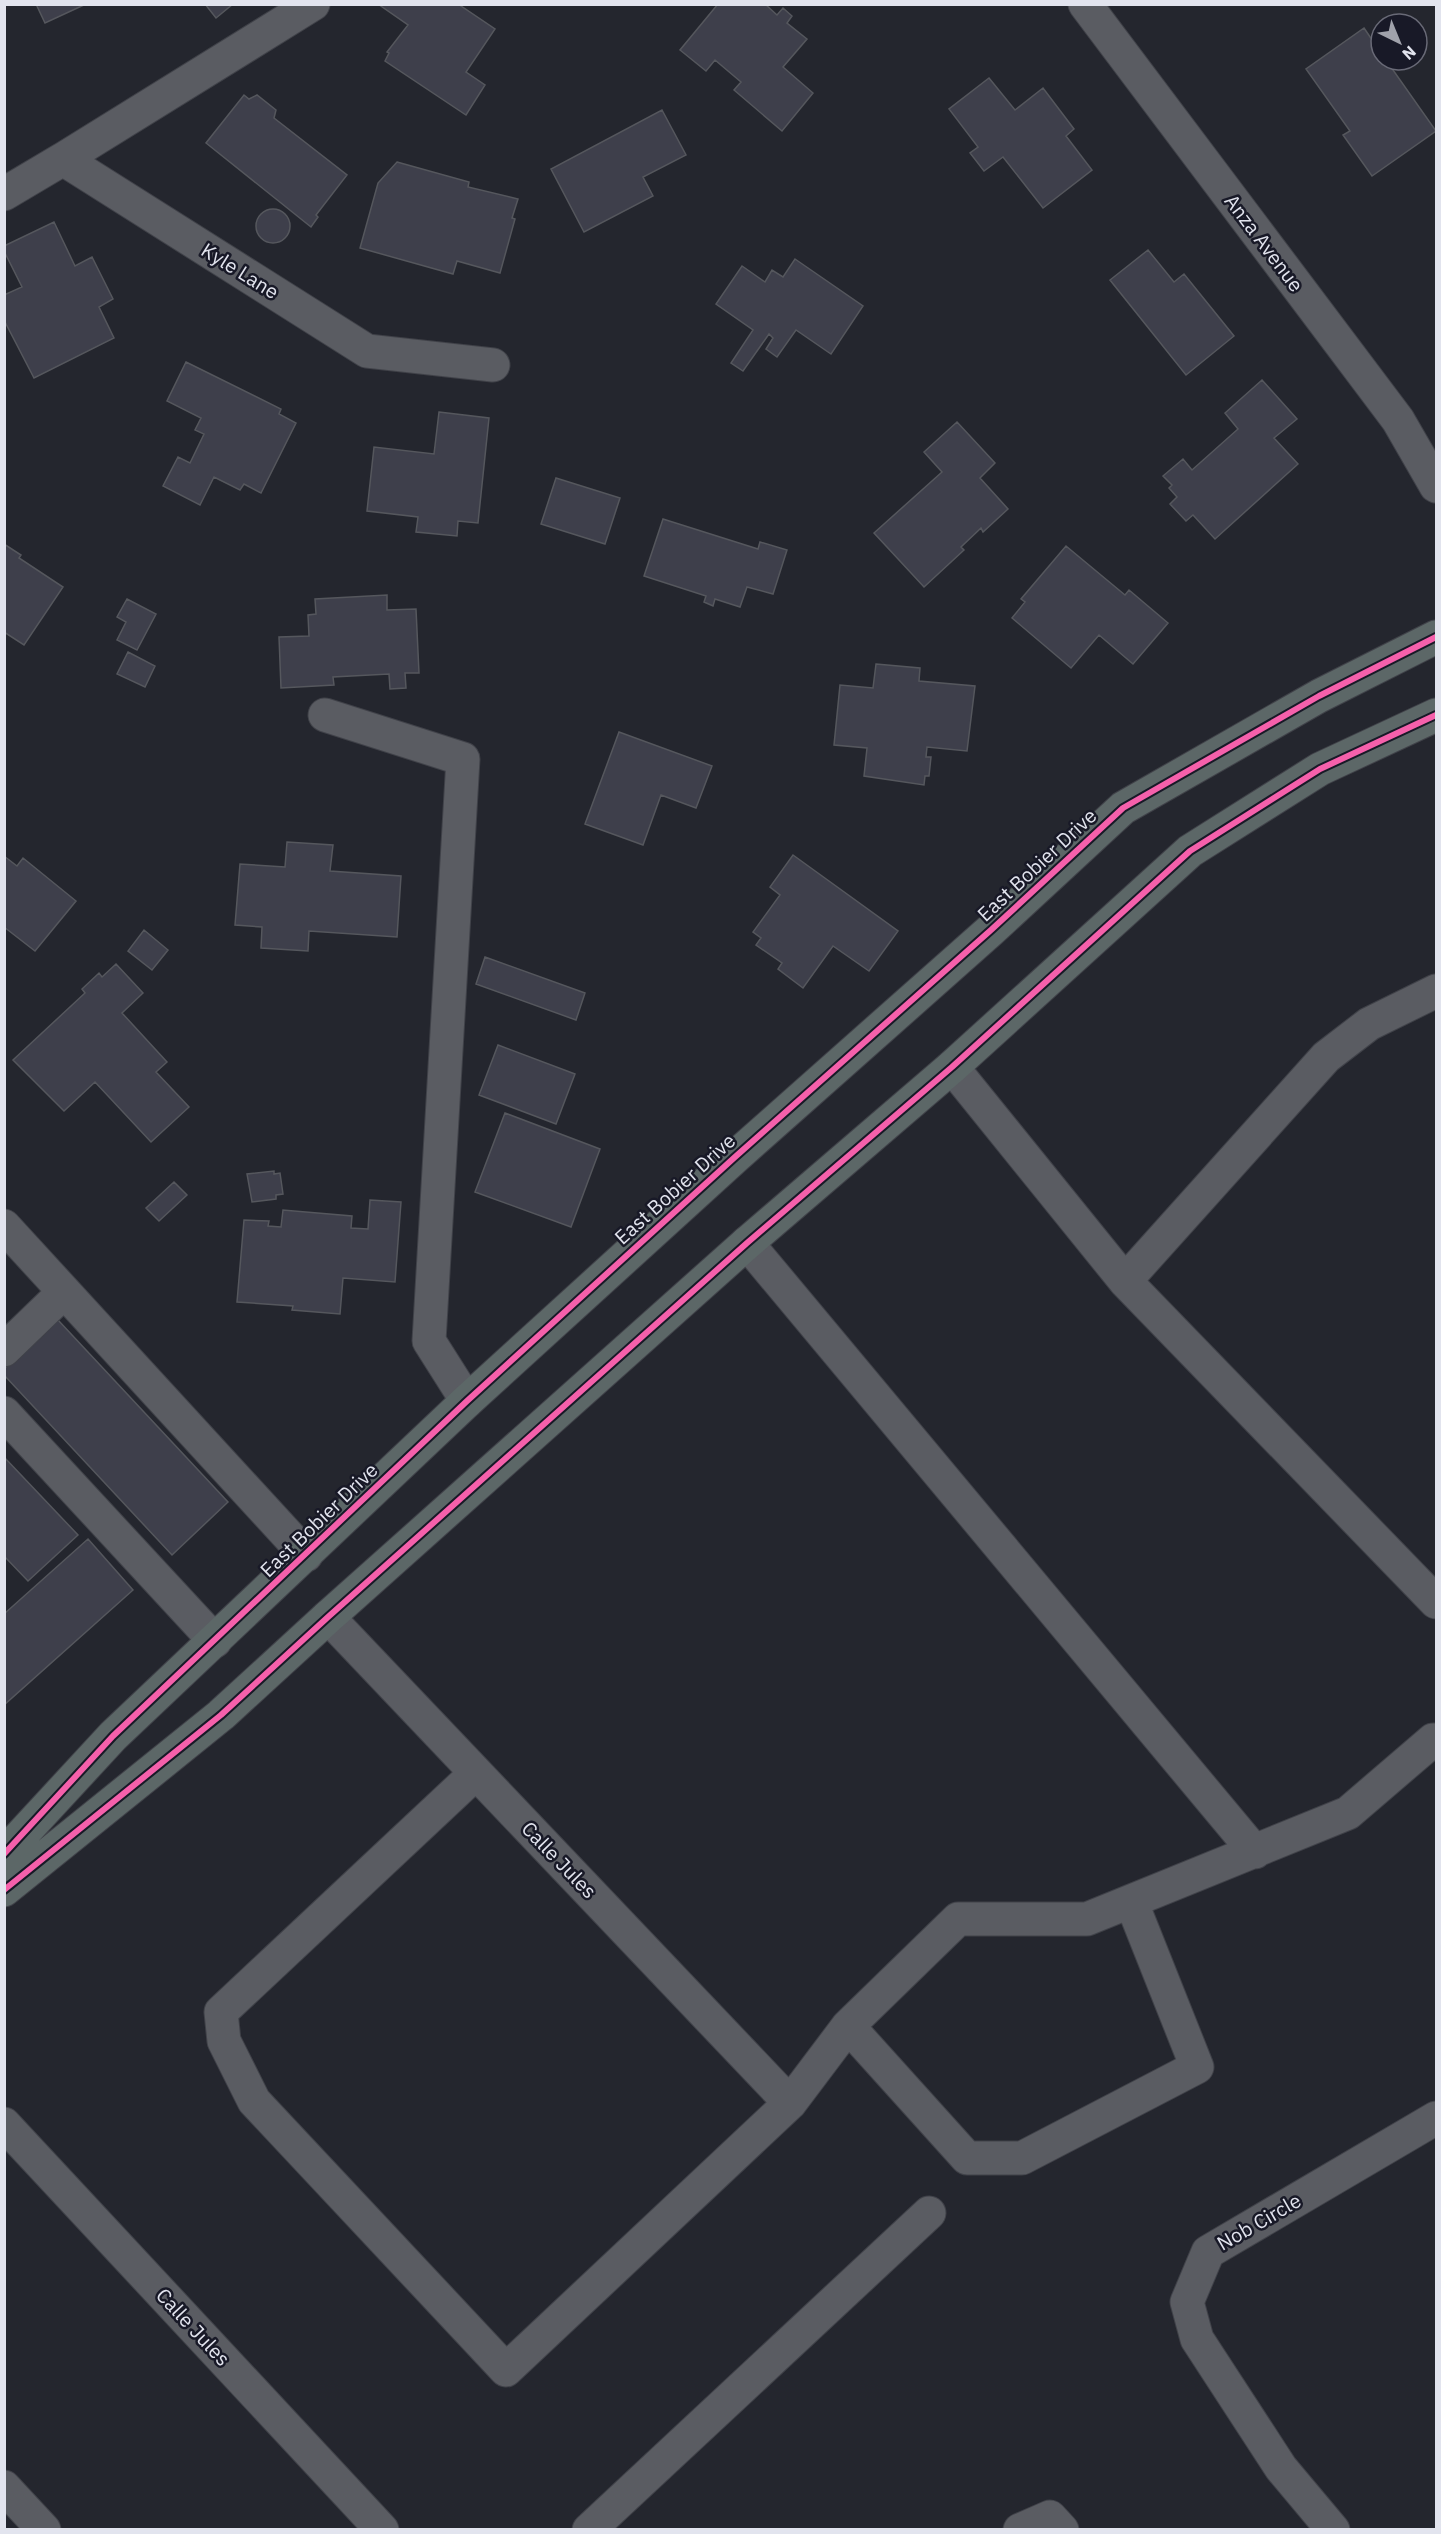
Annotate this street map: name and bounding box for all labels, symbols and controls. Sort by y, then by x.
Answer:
north arrow [1369,12,1429,72]
text: N [1398,42,1420,64]
street label: Anza Avenue [1219,188,1310,297]
street label: Kyle Lane [196,236,284,305]
street label: East Bobier Drive [971,802,1102,927]
street label: East Bobier Drive [608,1127,741,1250]
street label: East Bobier Drive [254,1456,383,1583]
street label: Calle Jules [516,1815,603,1904]
street label: Nob Circle [1212,2187,1306,2256]
street label: Calle Jules [150,2282,236,2371]

